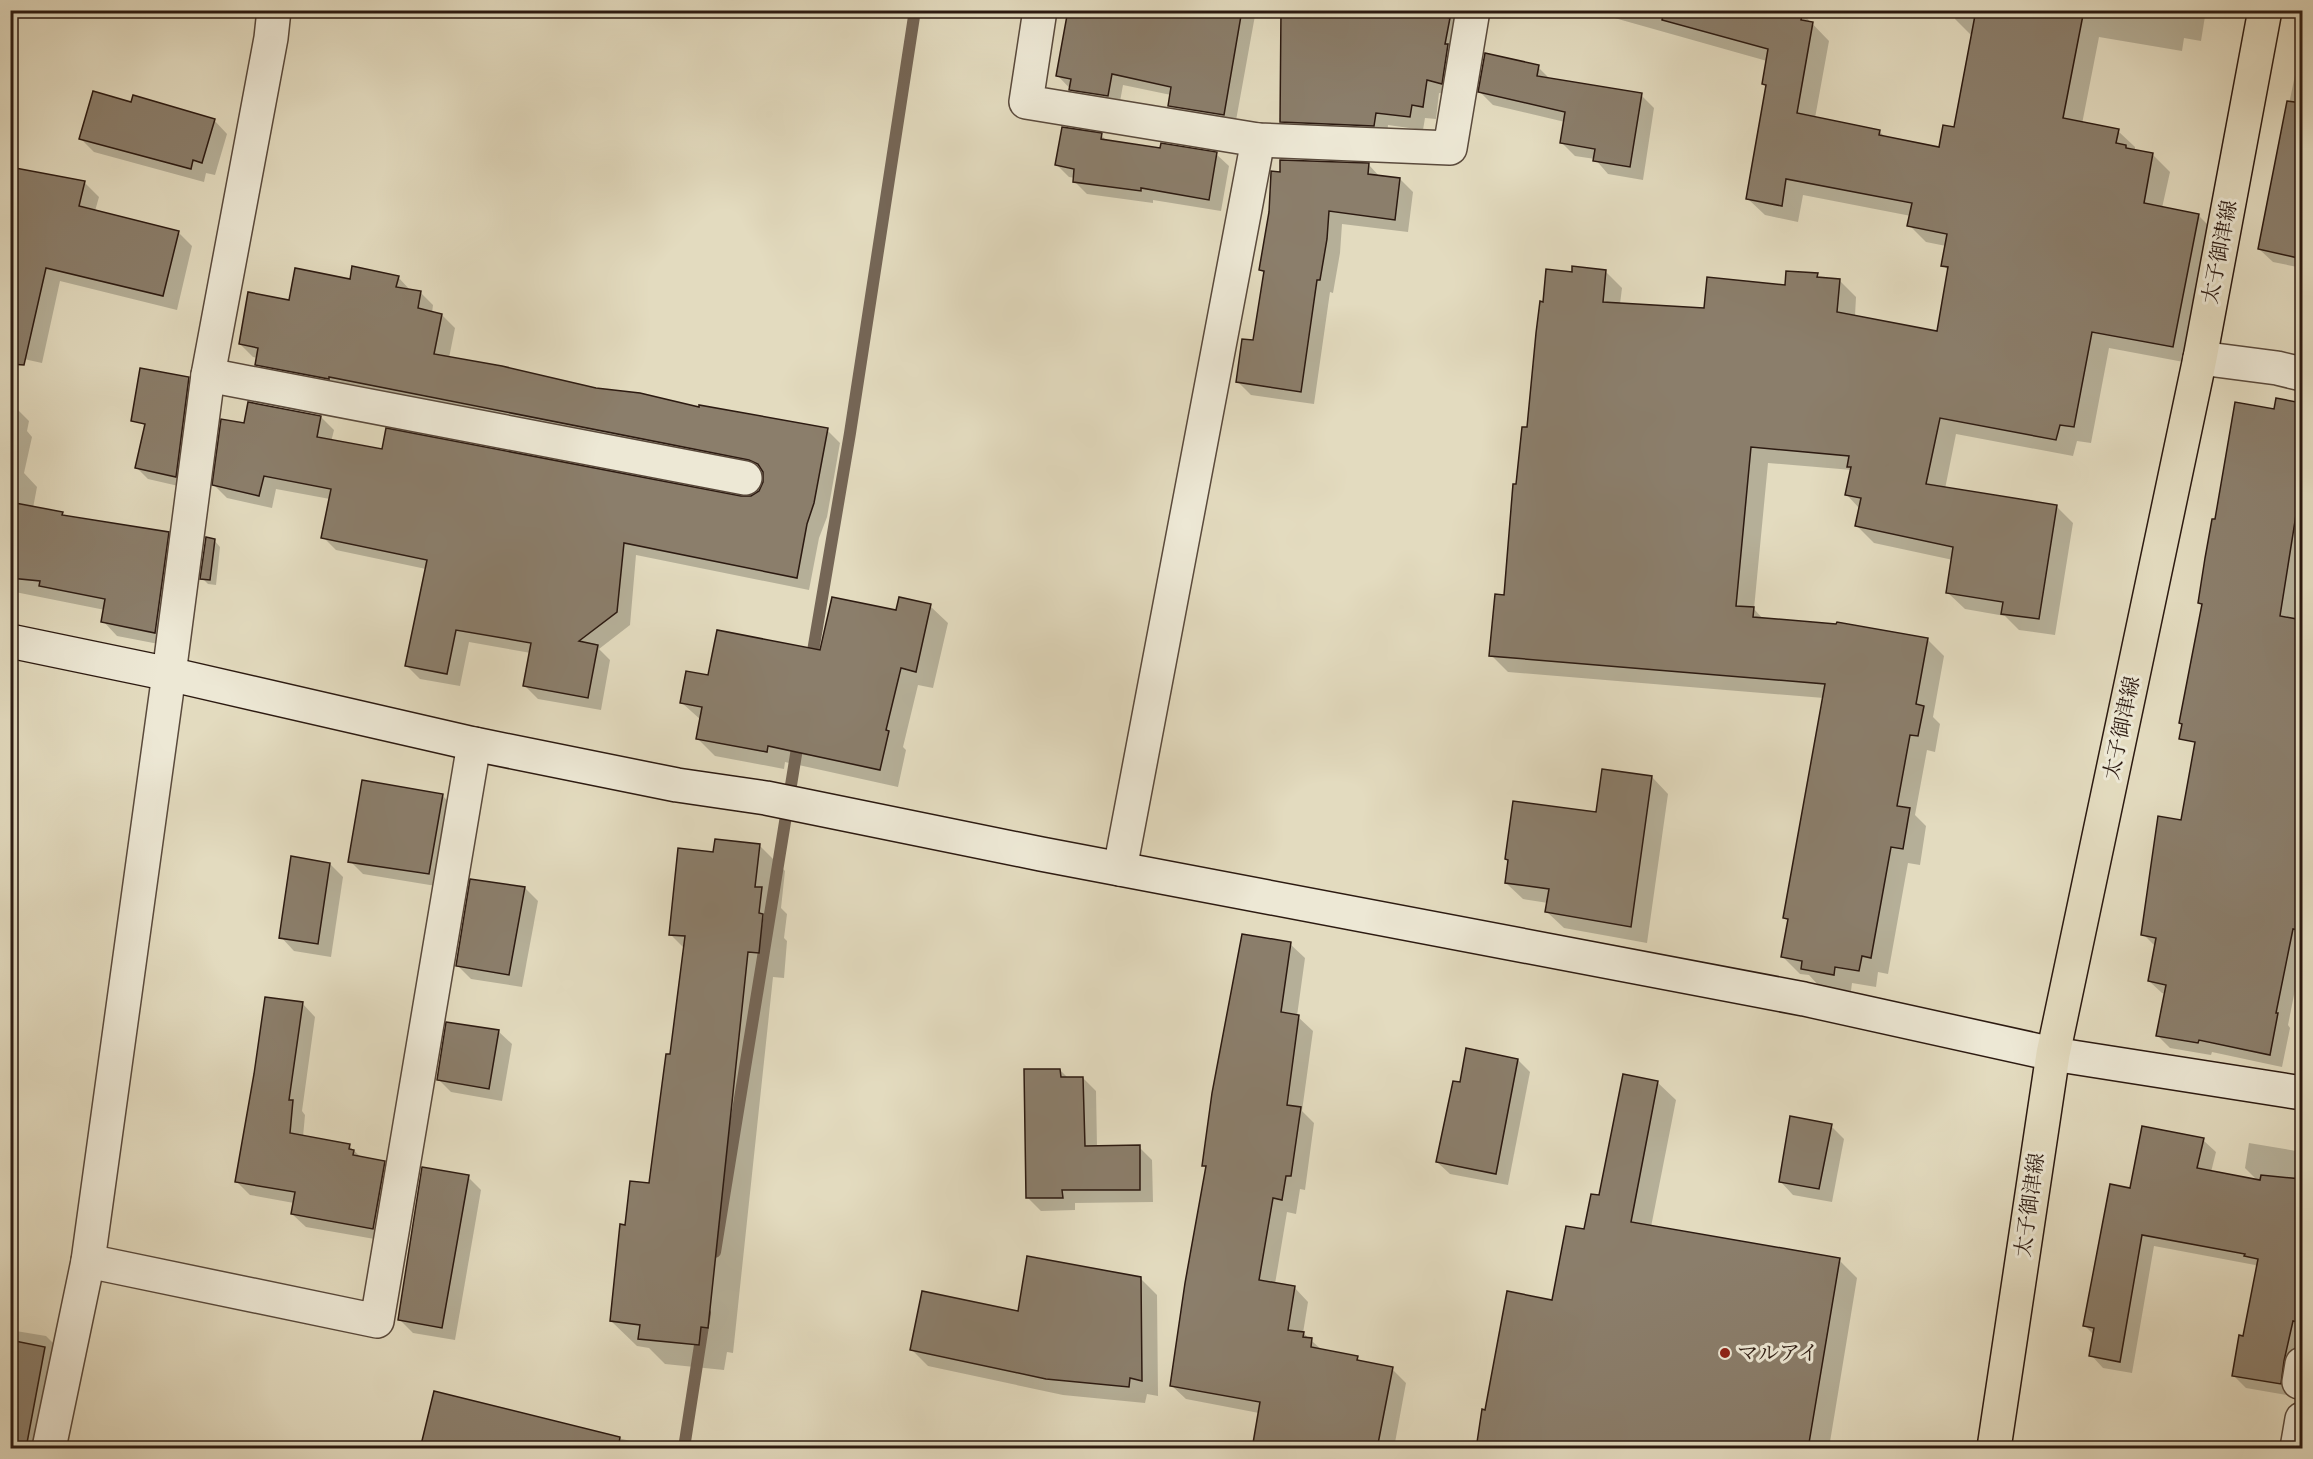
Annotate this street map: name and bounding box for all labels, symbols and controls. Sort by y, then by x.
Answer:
street label: 太子御津線 [2197,198,2243,306]
street label: 太子御津線 [2098,674,2146,782]
street label: 太子御津線 [2009,1151,2051,1259]
place label: マルアイ [1737,1340,1819,1367]
marker: マルアイ [1718,1346,1732,1360]

